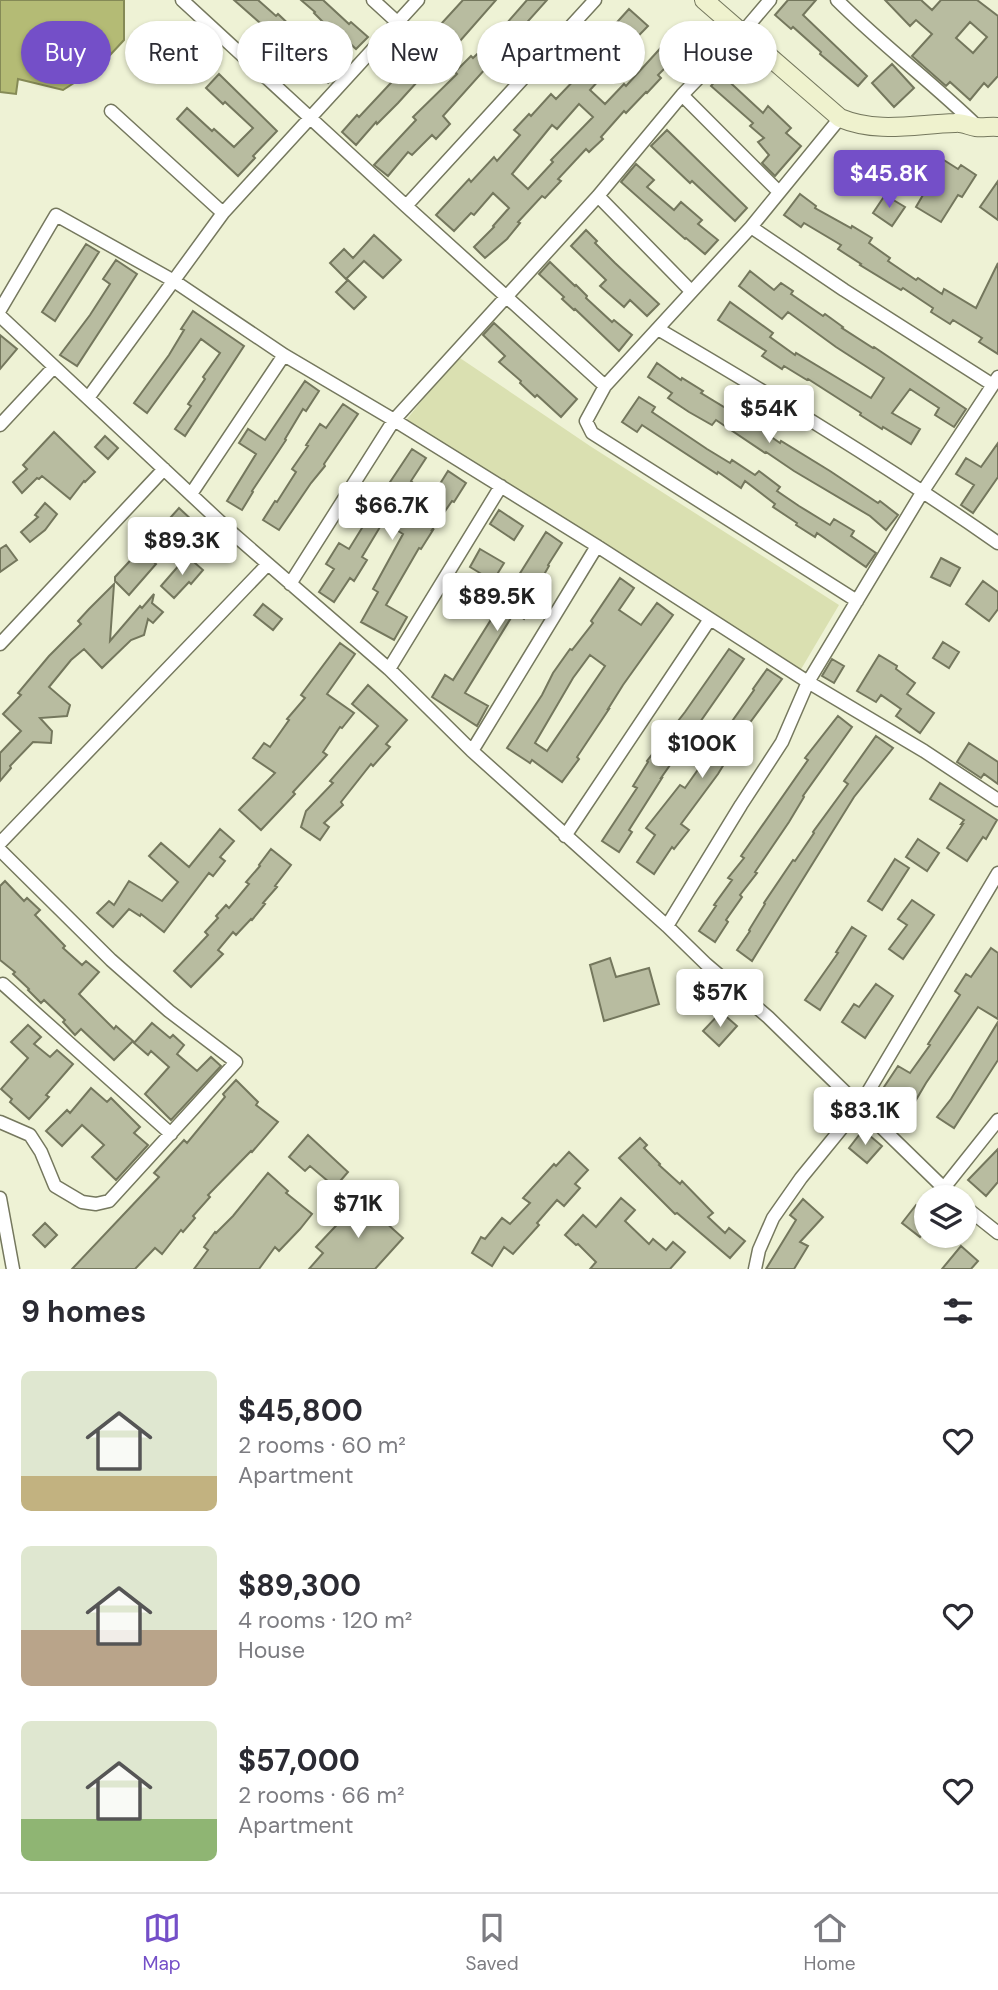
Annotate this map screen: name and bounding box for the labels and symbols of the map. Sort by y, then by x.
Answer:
pin: $45.8K [832,150,946,210]
pin: $54K [728,386,810,445]
pin: $66.7K [335,482,449,542]
pin: $89.3K [125,518,239,577]
pin: $89.5K [440,574,554,633]
pin: $100K [653,720,751,780]
pin: $57K [679,970,761,1029]
pin: $83.1K [808,1088,922,1147]
pin: $71K [317,1180,399,1240]

